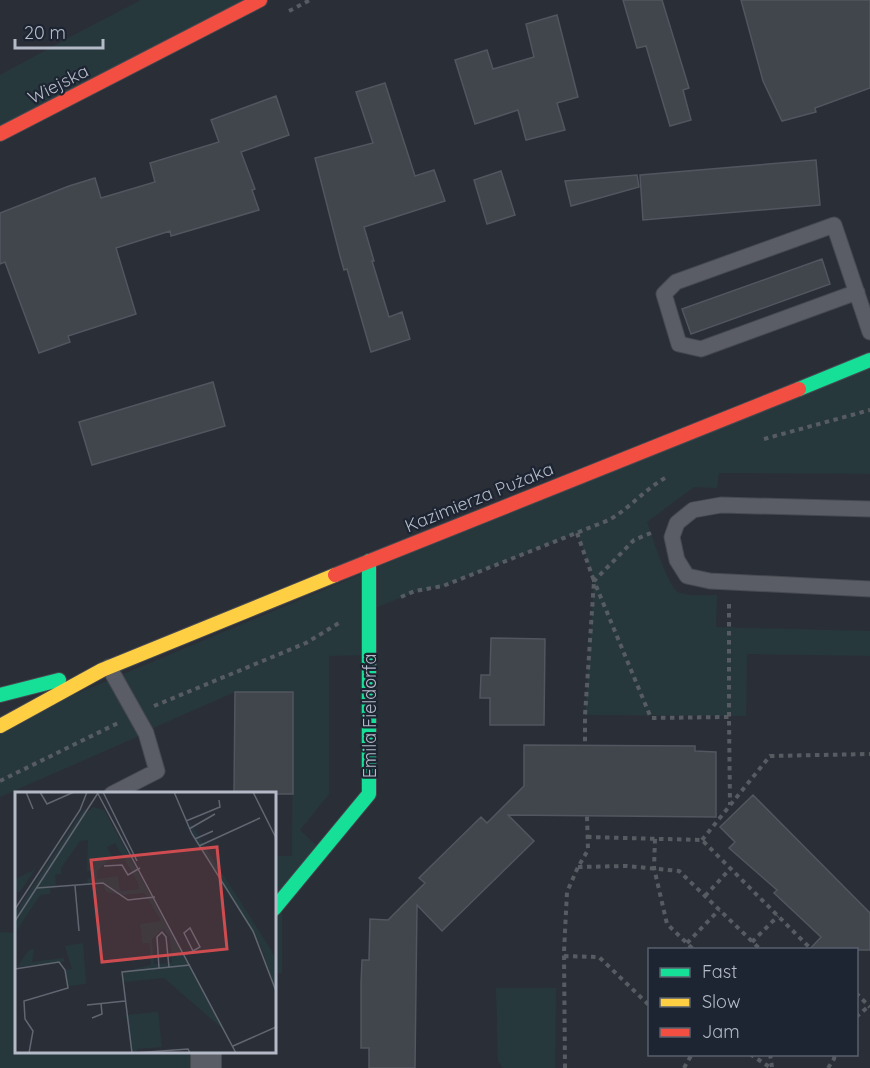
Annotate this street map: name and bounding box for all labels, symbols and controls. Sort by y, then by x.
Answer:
scale bar [15,12,104,50]
text: 20 m [24,21,66,44]
street label: Wiejska [24,59,92,109]
street label: Kazimierza Pużaka [401,457,557,537]
street label: Emila Fieldorfa [358,654,381,778]
inset map [15,792,276,1053]
legend [648,948,858,1056]
text: Fast [702,960,737,983]
text: Slow [702,990,740,1013]
text: Jam [702,1020,740,1043]

